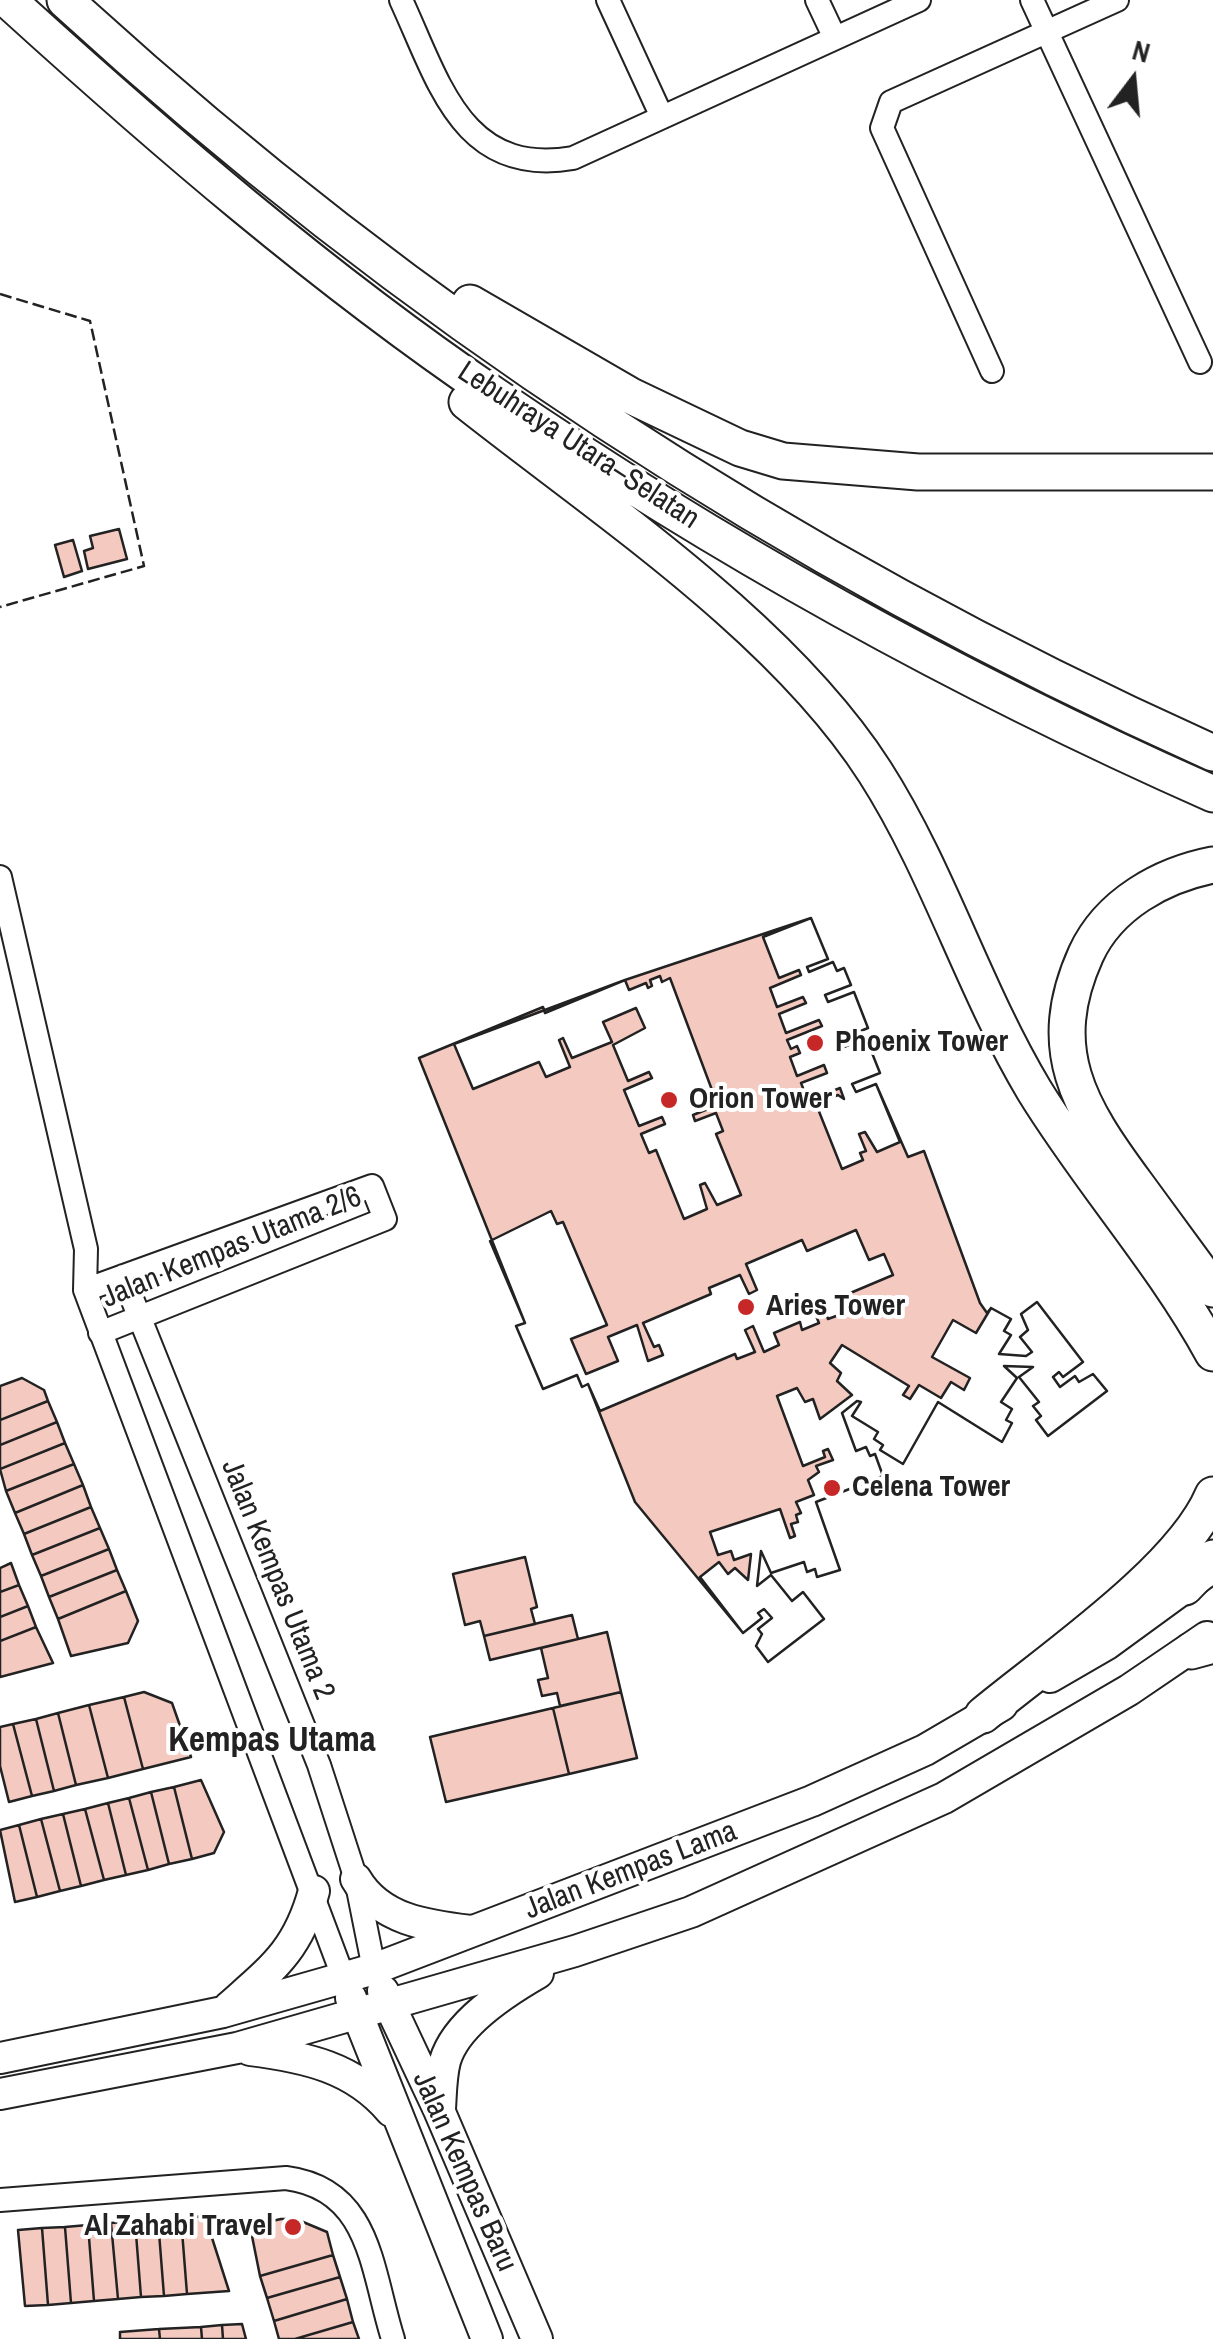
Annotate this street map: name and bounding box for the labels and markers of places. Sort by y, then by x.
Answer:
place label: Phoenix Tower [835,1025,1008,1061]
marker: Phoenix Tower [804,1032,826,1054]
place label: Orion Tower [689,1082,832,1118]
marker: Orion Tower [658,1089,680,1111]
place label: Aries Tower [766,1289,905,1325]
marker: Aries Tower [735,1296,757,1318]
place label: Celena Tower [852,1470,1010,1506]
marker: Celena Tower [821,1477,843,1499]
place label: Al Zahabi Travel [84,2209,273,2245]
marker: Al Zahabi Travel [282,2216,304,2238]

